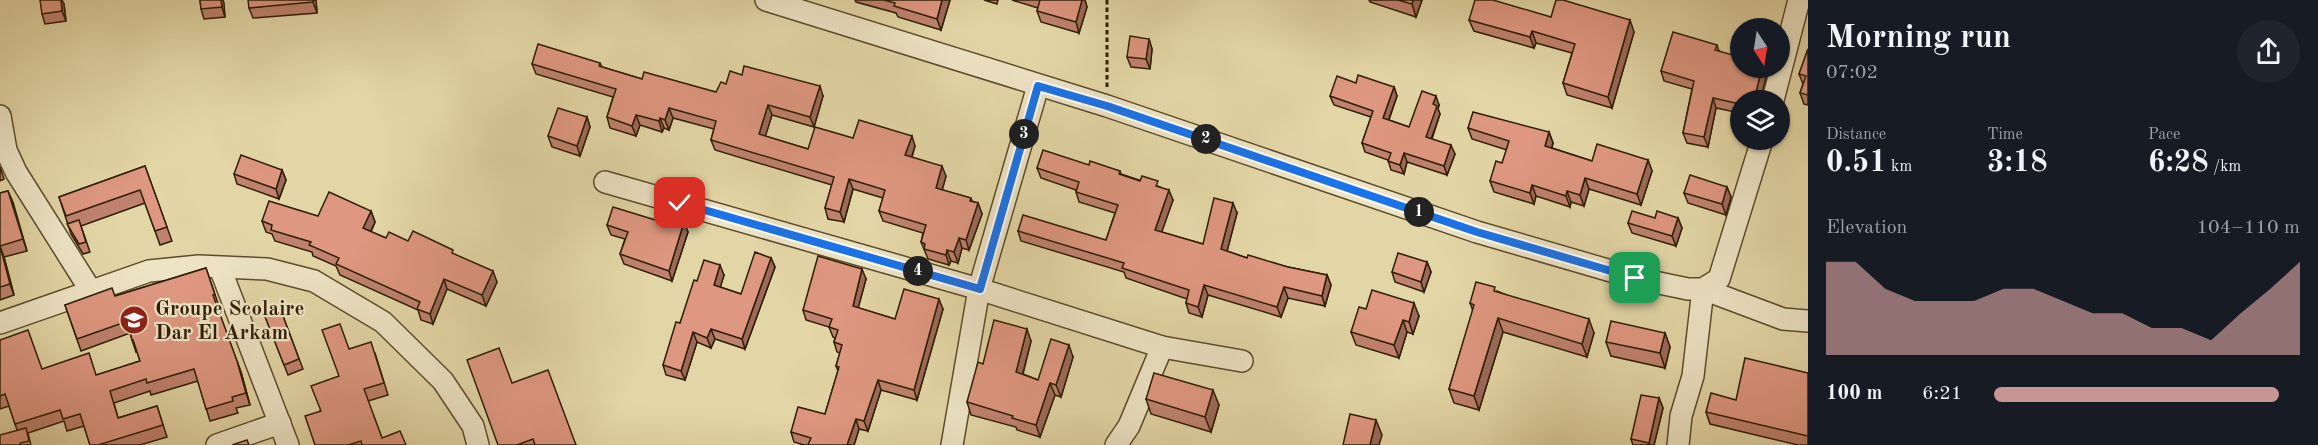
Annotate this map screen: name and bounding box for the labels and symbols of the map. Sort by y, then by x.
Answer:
north arrow [1730,18,1790,78]
pin: 3 [1009,119,1039,149]
pin: 2 [1191,124,1221,154]
pin [654,177,705,228]
pin: 1 [1404,197,1434,227]
pin [1609,252,1660,303]
pin: 4 [903,256,933,286]
place label: Groupe Scolaire Dar El Arkam [155,299,304,344]
school or university icon: Groupe Scolaire Dar El Arkam [118,304,150,336]

